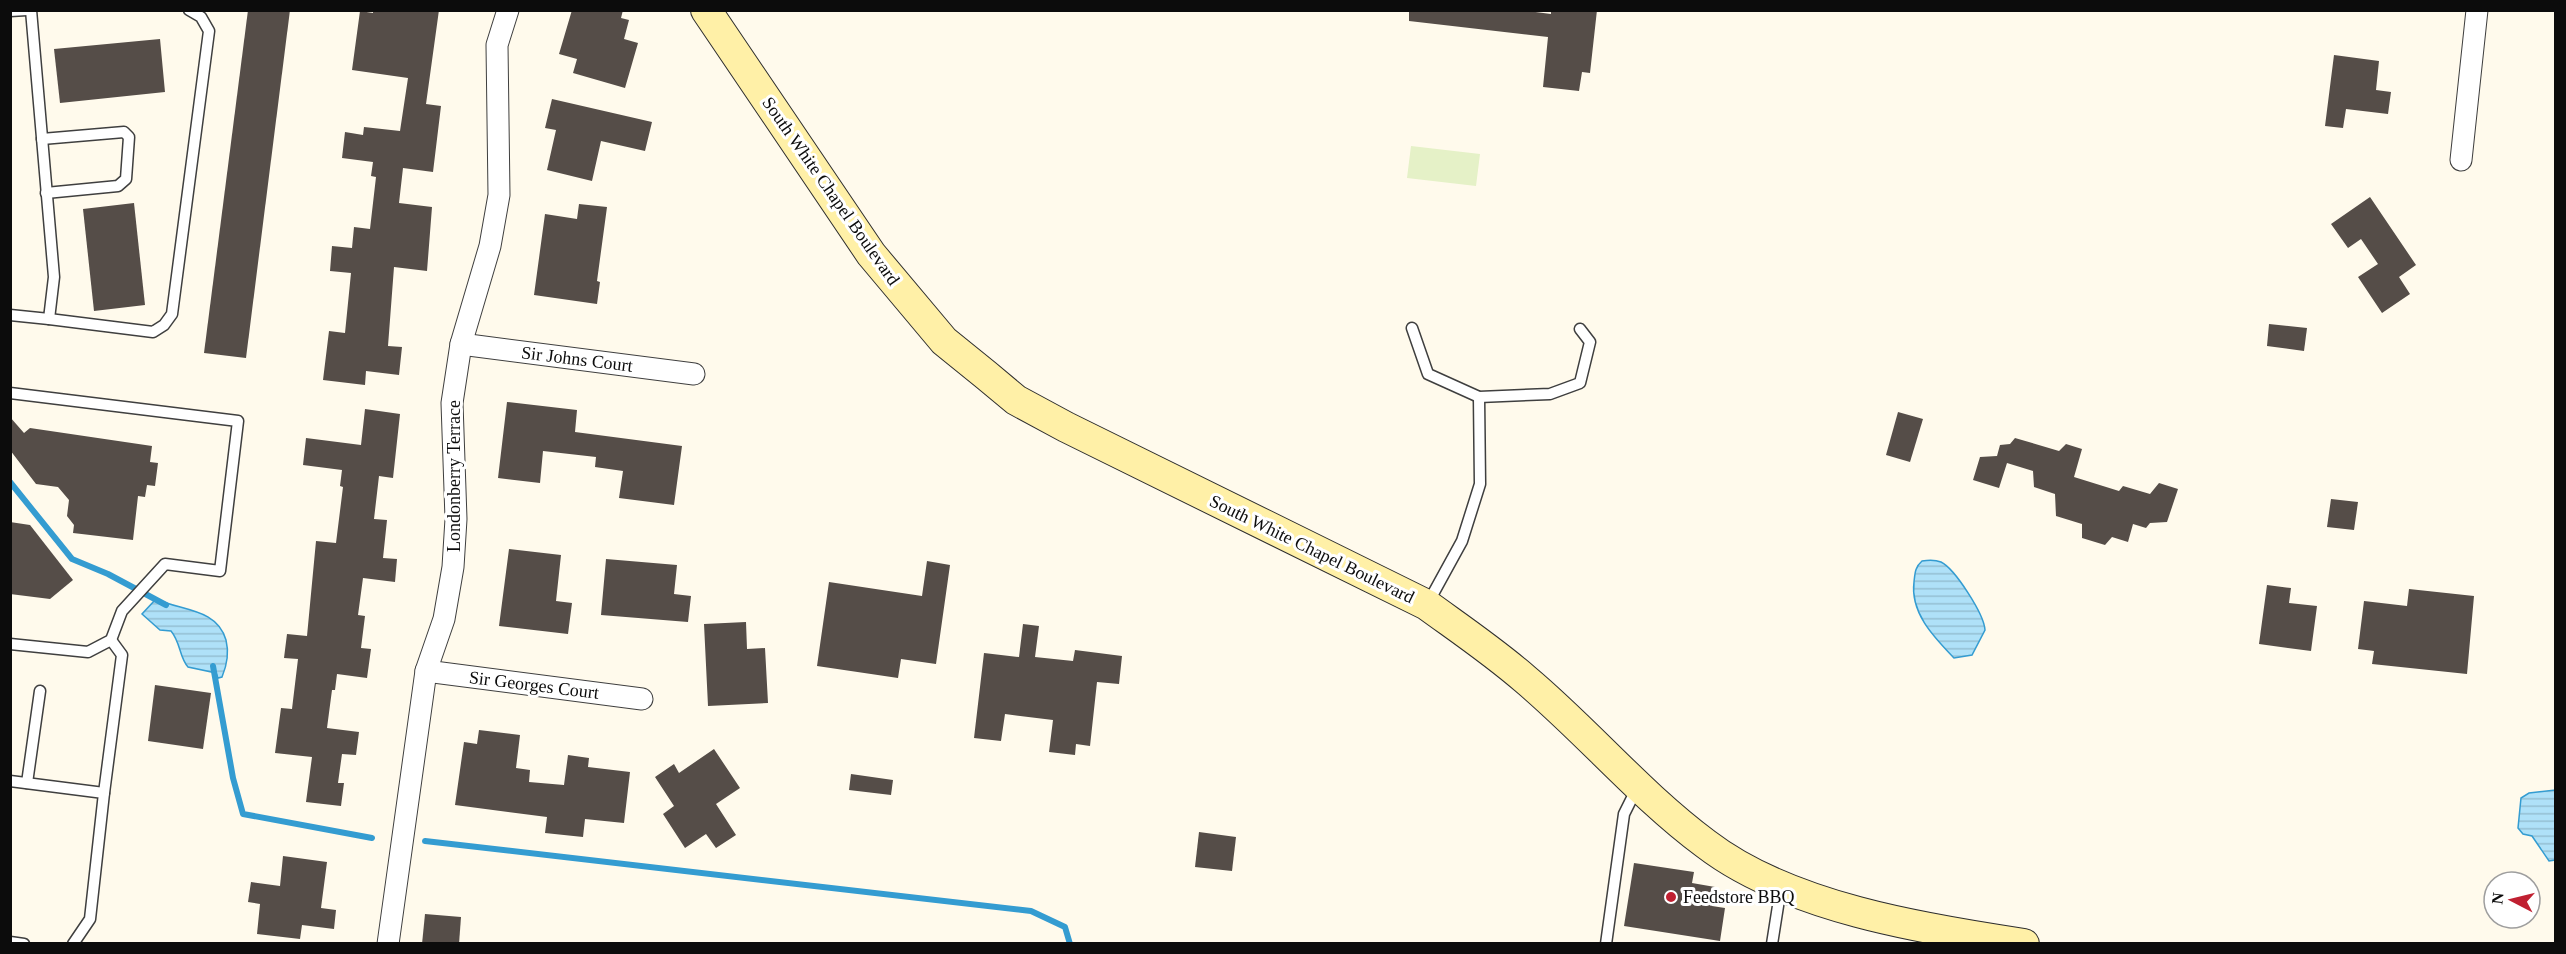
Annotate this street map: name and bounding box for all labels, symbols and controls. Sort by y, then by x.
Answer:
street label: South White Chapel Boulevard [758,93,904,289]
street label: Sir Johns Court [520,342,634,376]
street label: Londonberry Terrace [444,400,464,552]
street label: South White Chapel Boulevard [1206,491,1418,607]
street label: Sir Georges Court [468,667,600,703]
north arrow [2482,870,2542,930]
place label: Feedstore BBQ [1683,887,1795,907]
marker: Feedstore BBQ [1664,890,1678,904]
text: N [2488,891,2507,905]

